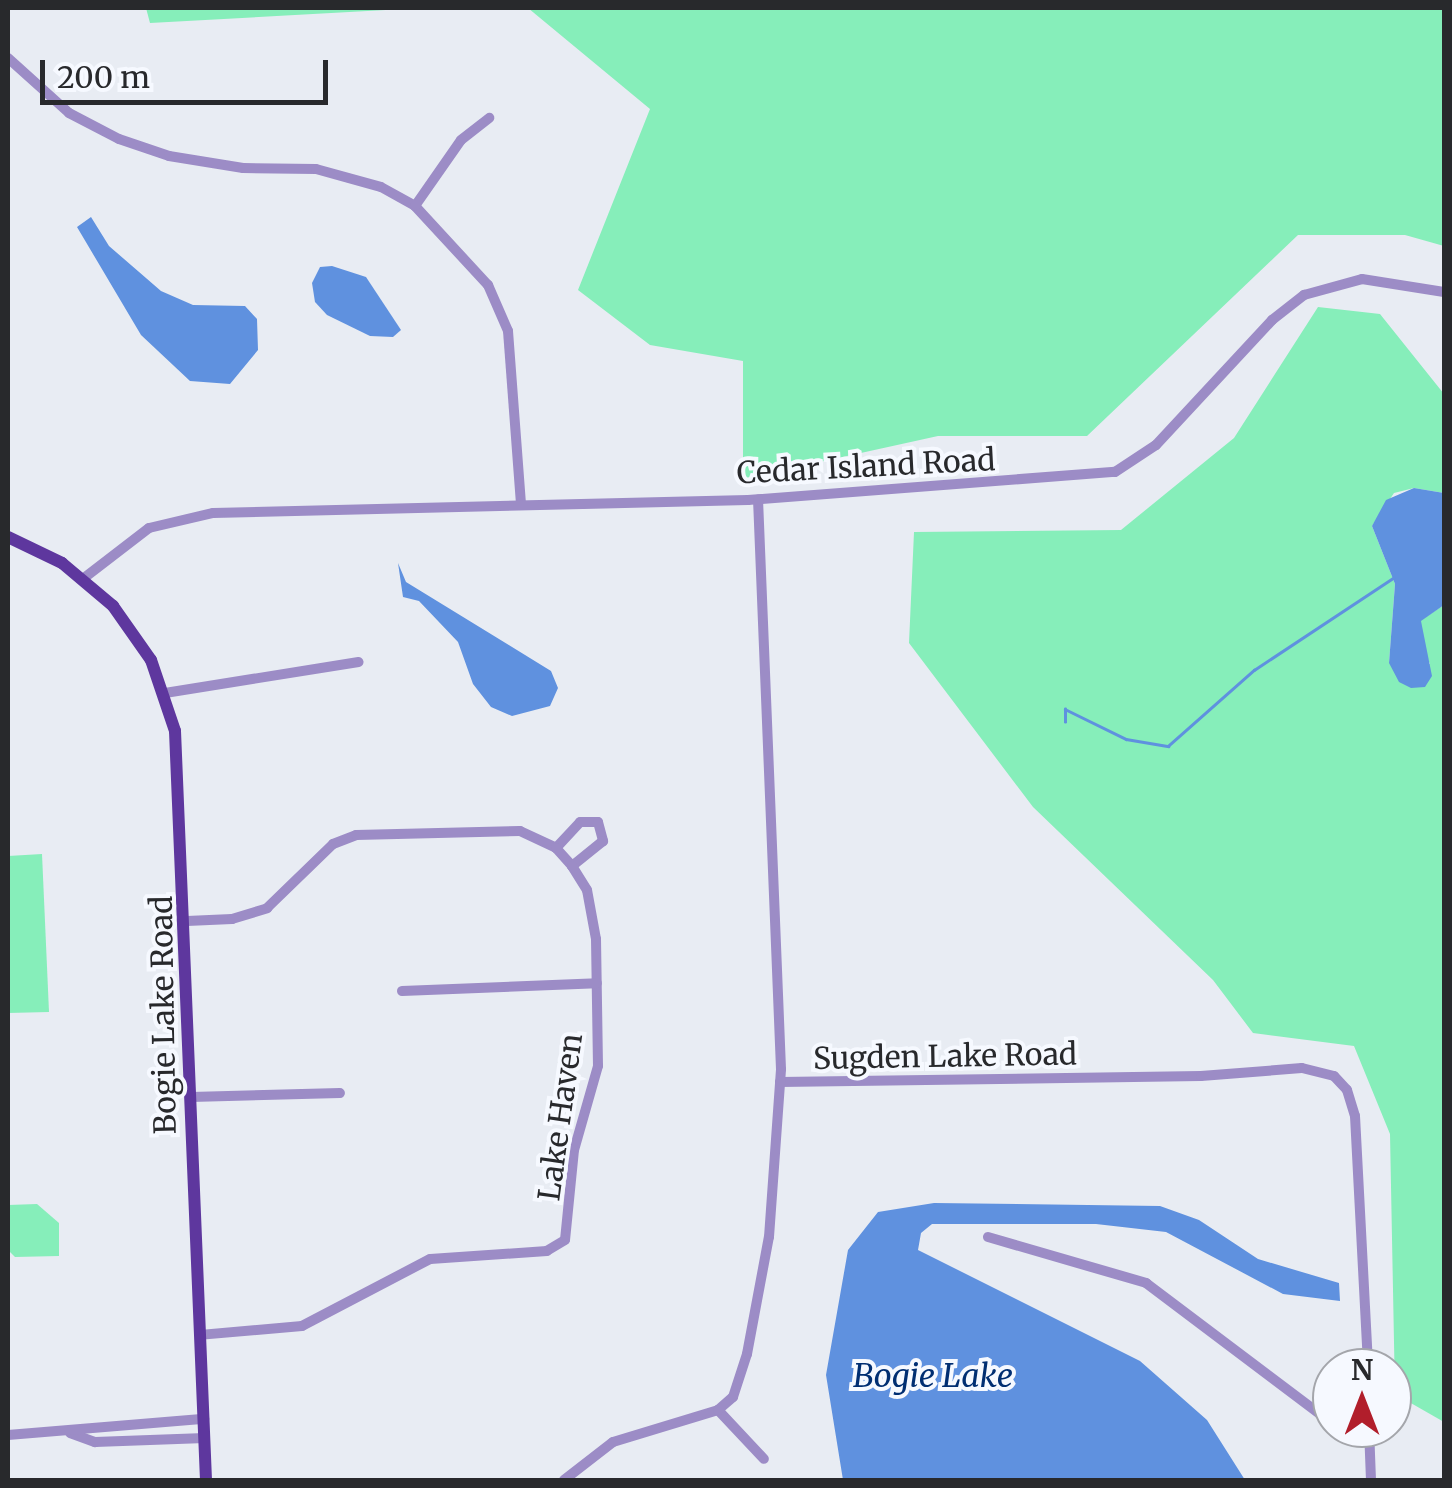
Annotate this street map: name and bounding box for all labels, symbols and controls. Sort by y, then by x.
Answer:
scale bar [45,40,332,102]
text: 200 m [57,58,150,96]
street label: Cedar Island Road [736,441,996,491]
street label: Bogie Lake Road [143,895,183,1135]
street label: Lake Haven [530,1031,590,1203]
street label: Sugden Lake Road [813,1036,1077,1076]
north arrow [1312,1348,1412,1448]
text: N [1351,1352,1373,1388]
water label: Bogie Lake [853,1357,1013,1395]

